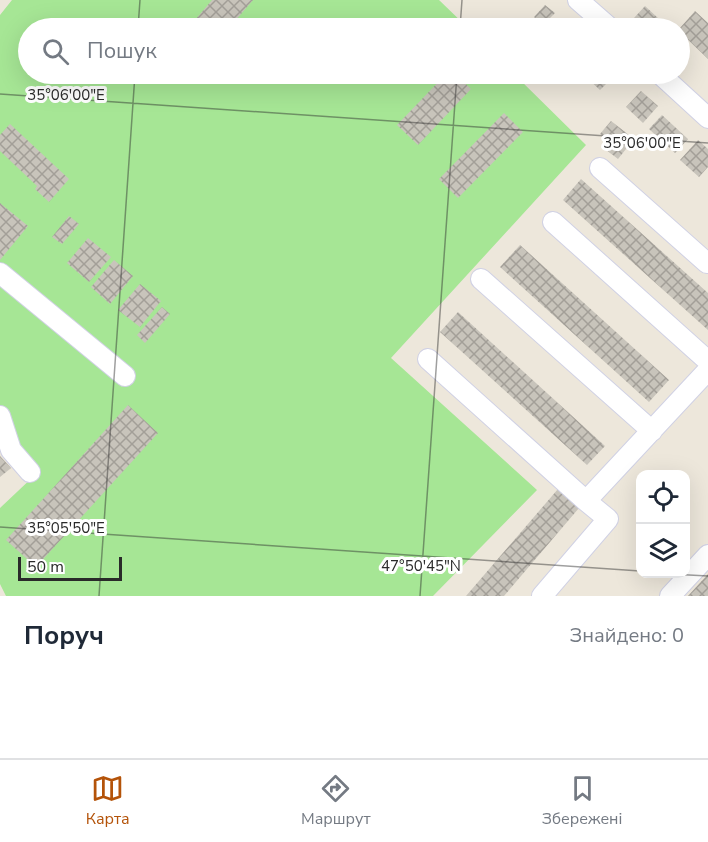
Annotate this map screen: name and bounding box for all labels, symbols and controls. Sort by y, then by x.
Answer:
search box [18,18,690,84]
icon: search [39,35,72,68]
text: Пошук [87,36,157,66]
text: 35°06'00"E [27,85,105,105]
text: 35°06'00"E [603,133,681,153]
map controls [636,470,690,578]
button: locate [636,470,690,524]
text: 35°05'50"E [27,518,105,538]
button: layers [636,524,690,578]
scale bar [18,554,122,582]
text: 50 m [27,556,64,578]
text: 47°50'45"N [381,556,461,576]
text: Поруч [24,618,104,653]
text: Знайдено: 0 [570,622,684,649]
tab: Карта [86,772,130,830]
tab: Маршрут [301,772,371,830]
tab: Збережені [542,772,622,830]

